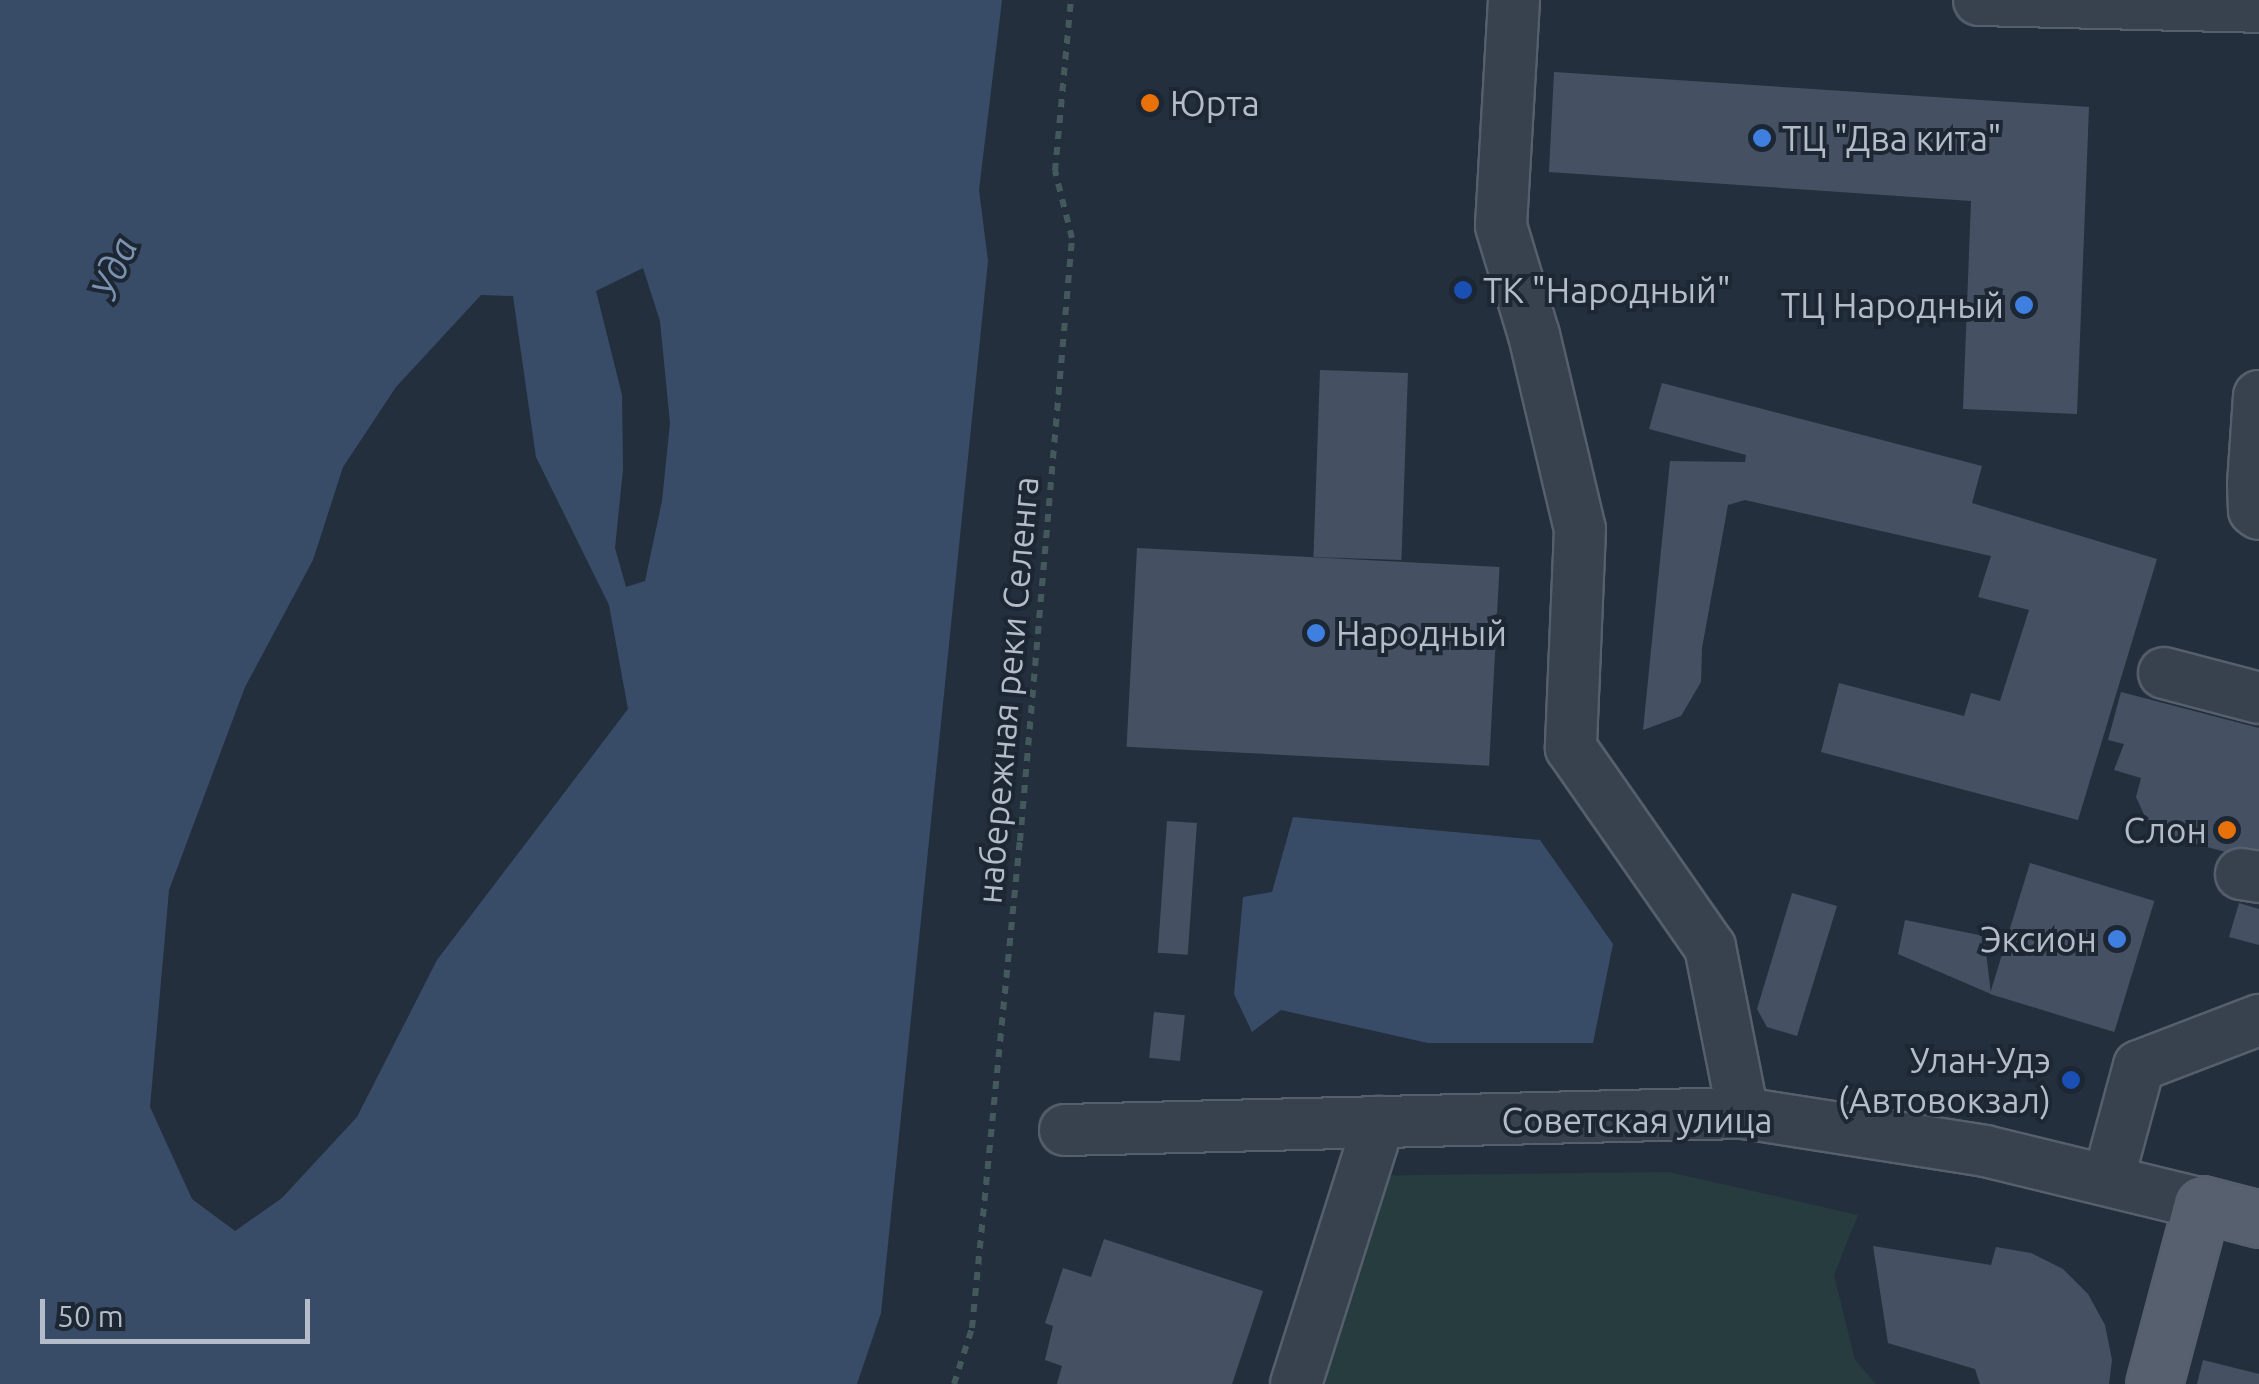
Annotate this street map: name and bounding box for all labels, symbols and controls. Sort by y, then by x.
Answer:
place label: Юрта [1170,82,1260,124]
marker: Юрта [1139,92,1161,114]
place label: ТЦ "Два кита" [1782,117,2001,159]
marker: ТЦ "Два кита" [1751,127,1773,149]
water label: Уда [81,231,147,305]
place label: ТК "Народный" [1483,269,1731,311]
marker: ТК "Народный" [1452,279,1474,301]
place label: ТЦ Народный [1781,284,2004,326]
marker: ТЦ Народный [2013,294,2035,316]
street label: набережная реки Селенга [967,475,1047,905]
place label: Народный [1336,612,1507,654]
marker: Народный [1305,622,1327,644]
place label: Слон [2123,809,2207,851]
marker: Слон [2216,819,2238,841]
place label: Эксион [1980,918,2097,960]
marker: Эксион [2106,928,2128,950]
place label: Улан-Удэ (Автовокзал) [1838,1039,2051,1121]
marker: Улан-Удэ (Автовокзал) [2060,1069,2082,1091]
street label: Советская улица [1502,1099,1772,1141]
scale bar [45,1279,315,1341]
text: 50 m [57,1299,124,1333]

